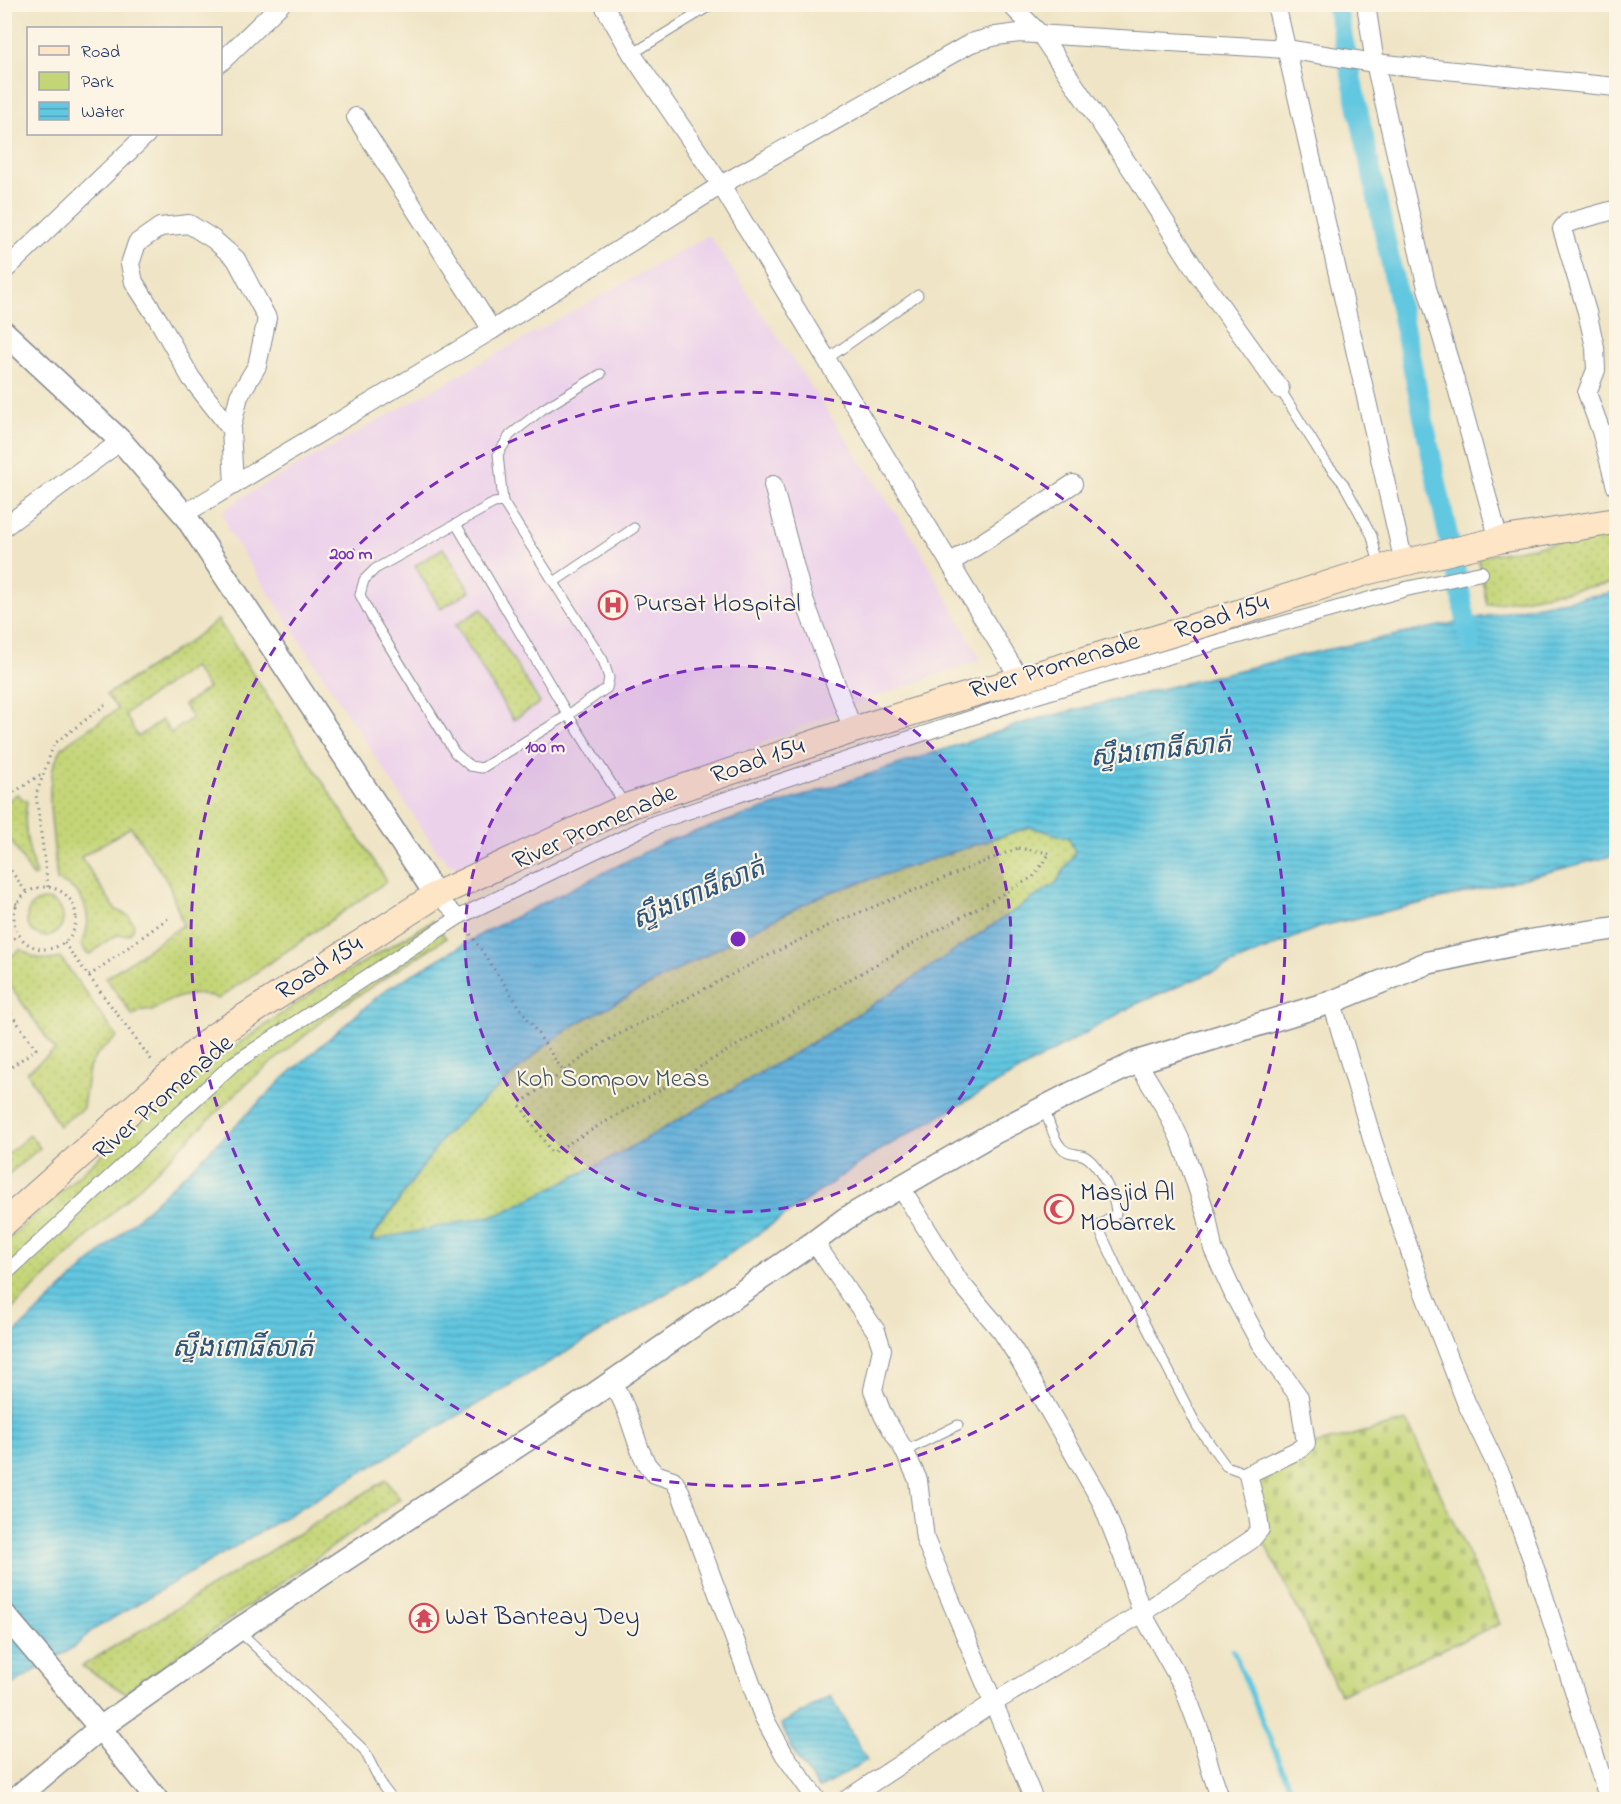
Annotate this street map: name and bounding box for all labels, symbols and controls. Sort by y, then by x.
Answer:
legend [27,27,222,135]
text: Road [81,40,120,66]
text: Park [81,70,114,96]
text: Water [81,100,125,126]
text: 200 m [329,542,373,568]
street label: Road 154 [1170,585,1274,651]
place label: Pursat Hospital [634,586,801,624]
hospital icon: Pursat Hospital [597,589,629,621]
street label: River Promenade [965,623,1145,711]
water label: ស្ទឹងពោធិ៍សាត់ [1088,725,1235,779]
street label: Road 154 [706,728,810,796]
text: 100 m [525,735,565,761]
street label: River Promenade [507,775,683,881]
water label: ស្ទឹងពោធិ៍សាត់ [626,849,774,941]
street label: Road 154 [269,927,371,1011]
centre of rings [728,929,748,949]
street label: River Promenade [85,1026,243,1170]
park label: Koh Sompov Meas [516,1061,710,1099]
place label: Masjid Al Mobarrek [1080,1175,1176,1243]
mosque icon: Masjid Al Mobarrek [1043,1193,1075,1225]
water label: ស្ទឹងពោធិ៍សាត់ [172,1330,316,1369]
place label: Wat Banteay Dey [445,1599,639,1637]
temple icon: Wat Banteay Dey [408,1602,440,1634]

